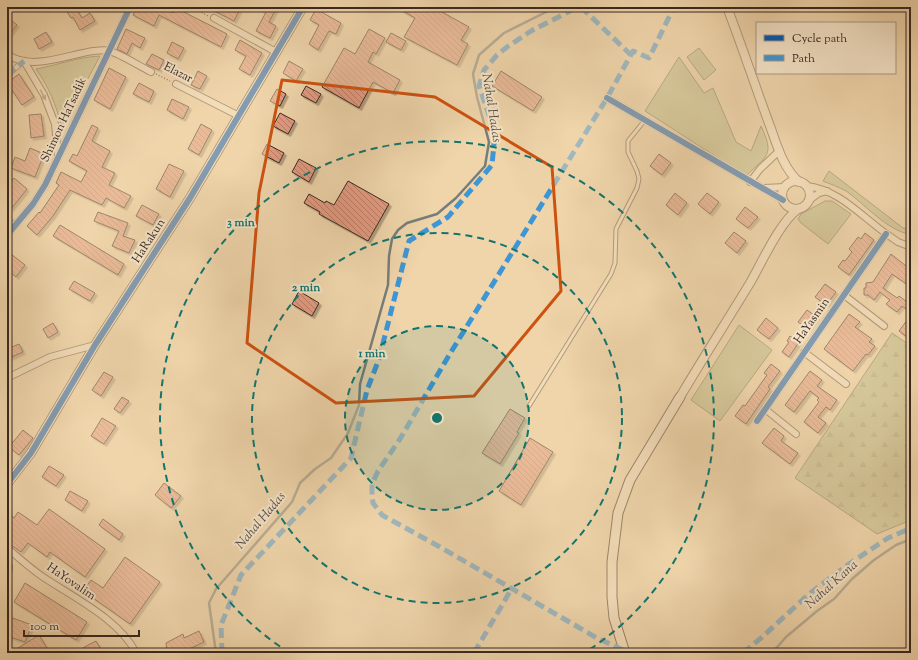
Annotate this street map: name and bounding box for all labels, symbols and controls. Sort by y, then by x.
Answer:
legend [756,22,896,74]
text: Cycle path [792,30,847,48]
text: Path [792,50,815,68]
street label: Elazar [160,58,196,88]
water label: Nahal Hadas [477,72,505,144]
street label: Shimon HaTsadik [36,74,92,165]
one-way arrow [40,89,47,101]
text: 3 min [227,214,256,232]
street label: HaRakun [128,215,170,267]
text: 2 min [292,279,321,297]
street label: HaYasmin [790,294,834,348]
text: 1 min [357,345,386,363]
centre of rings [430,411,444,425]
water label: Nahal Hadas [232,489,290,553]
water label: Nahal Kana [802,556,862,613]
street label: HaYovalim [43,559,99,605]
scale bar [24,612,139,638]
text: 100 m [30,618,59,636]

